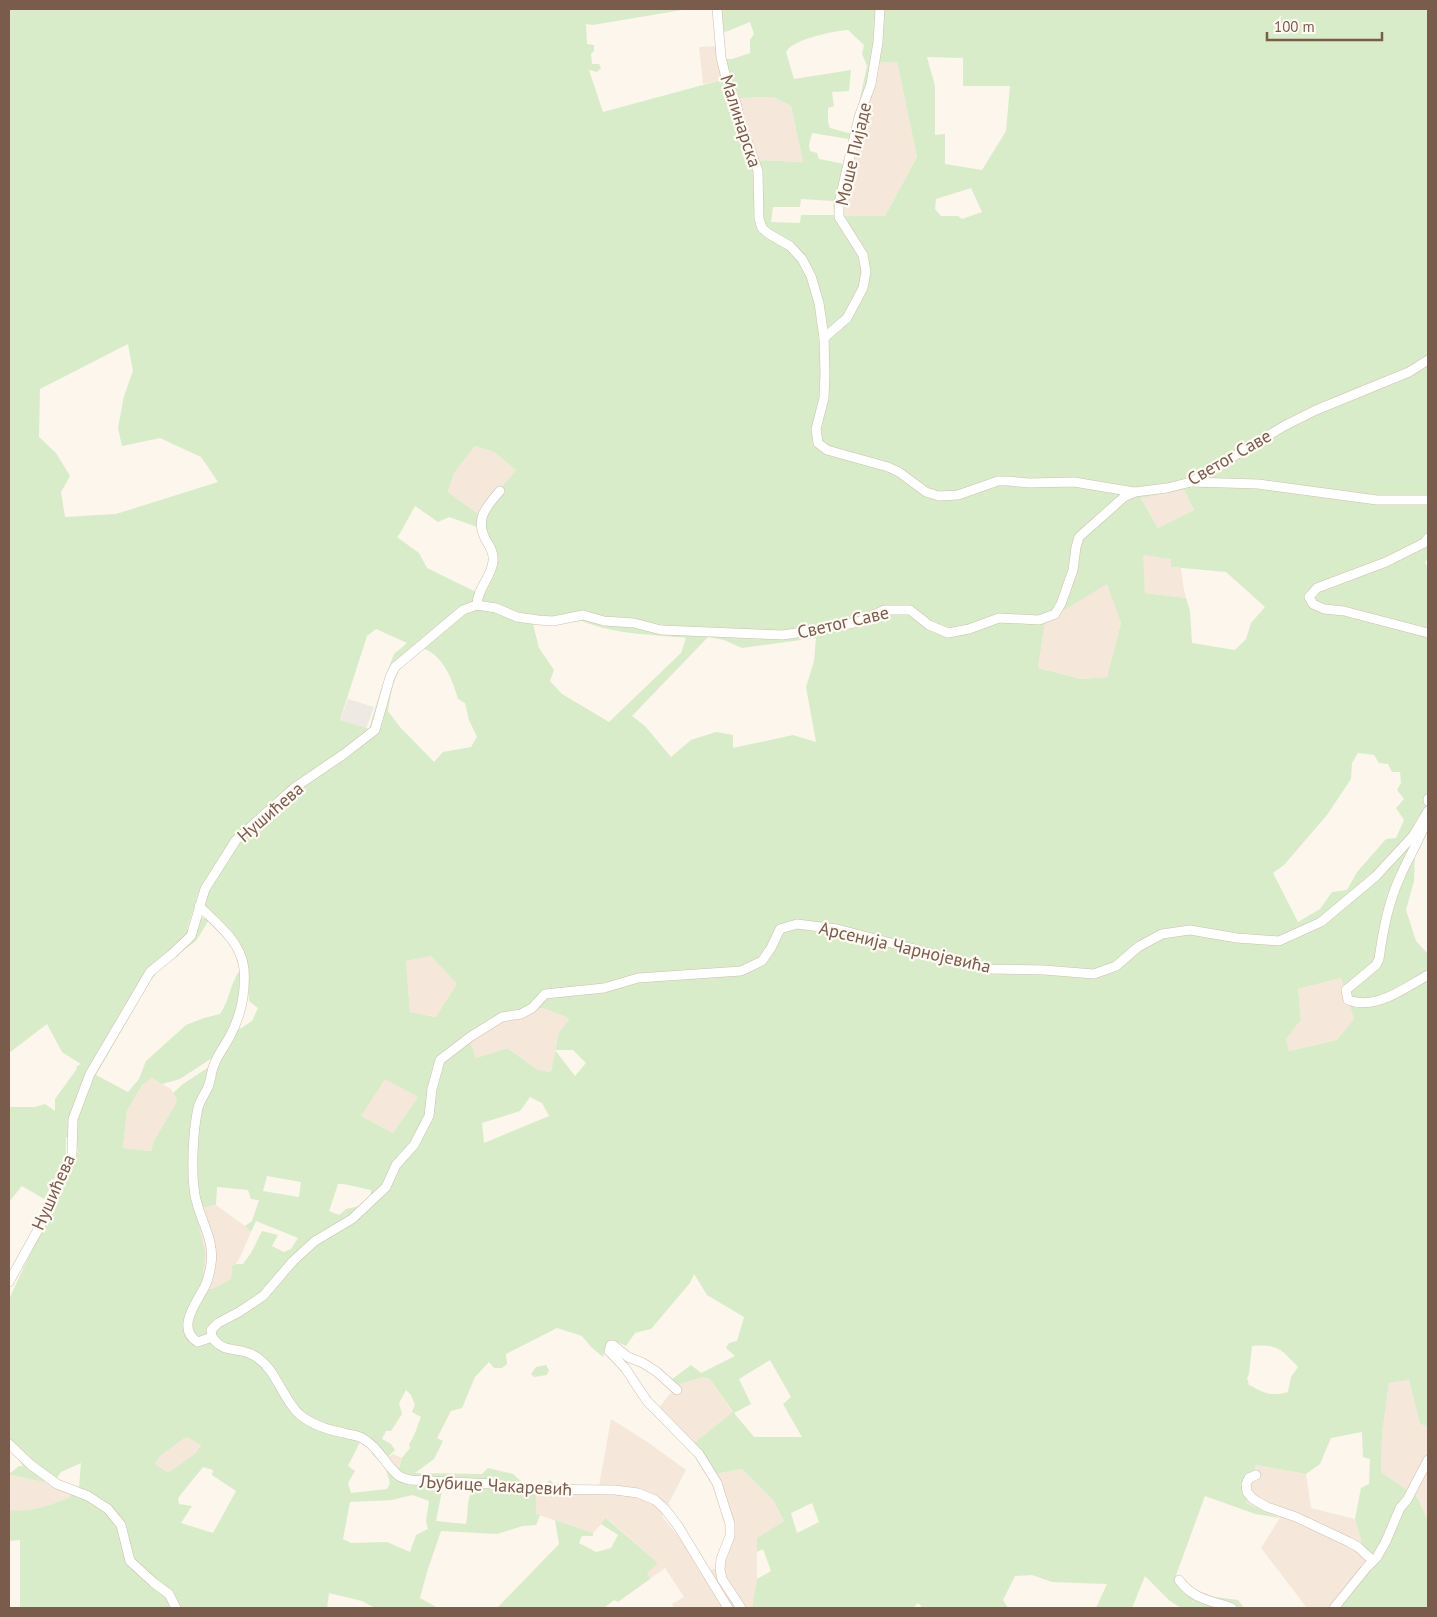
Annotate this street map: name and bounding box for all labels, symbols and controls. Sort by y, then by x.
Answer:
scale bar [1267,10,1382,42]
text: 100 m [1274,17,1315,36]
street label: Малинарска [715,72,767,170]
street label: Моше Пијаде [830,100,876,208]
street label: Светог Саве [1183,424,1275,490]
street label: Светог Саве [795,600,891,644]
street label: Нушићева [232,777,308,847]
street label: Арсенија Чарнојевића [817,916,993,978]
street label: Нушићева [26,1151,80,1233]
street label: Љубице Чакаревић [418,1469,573,1500]

